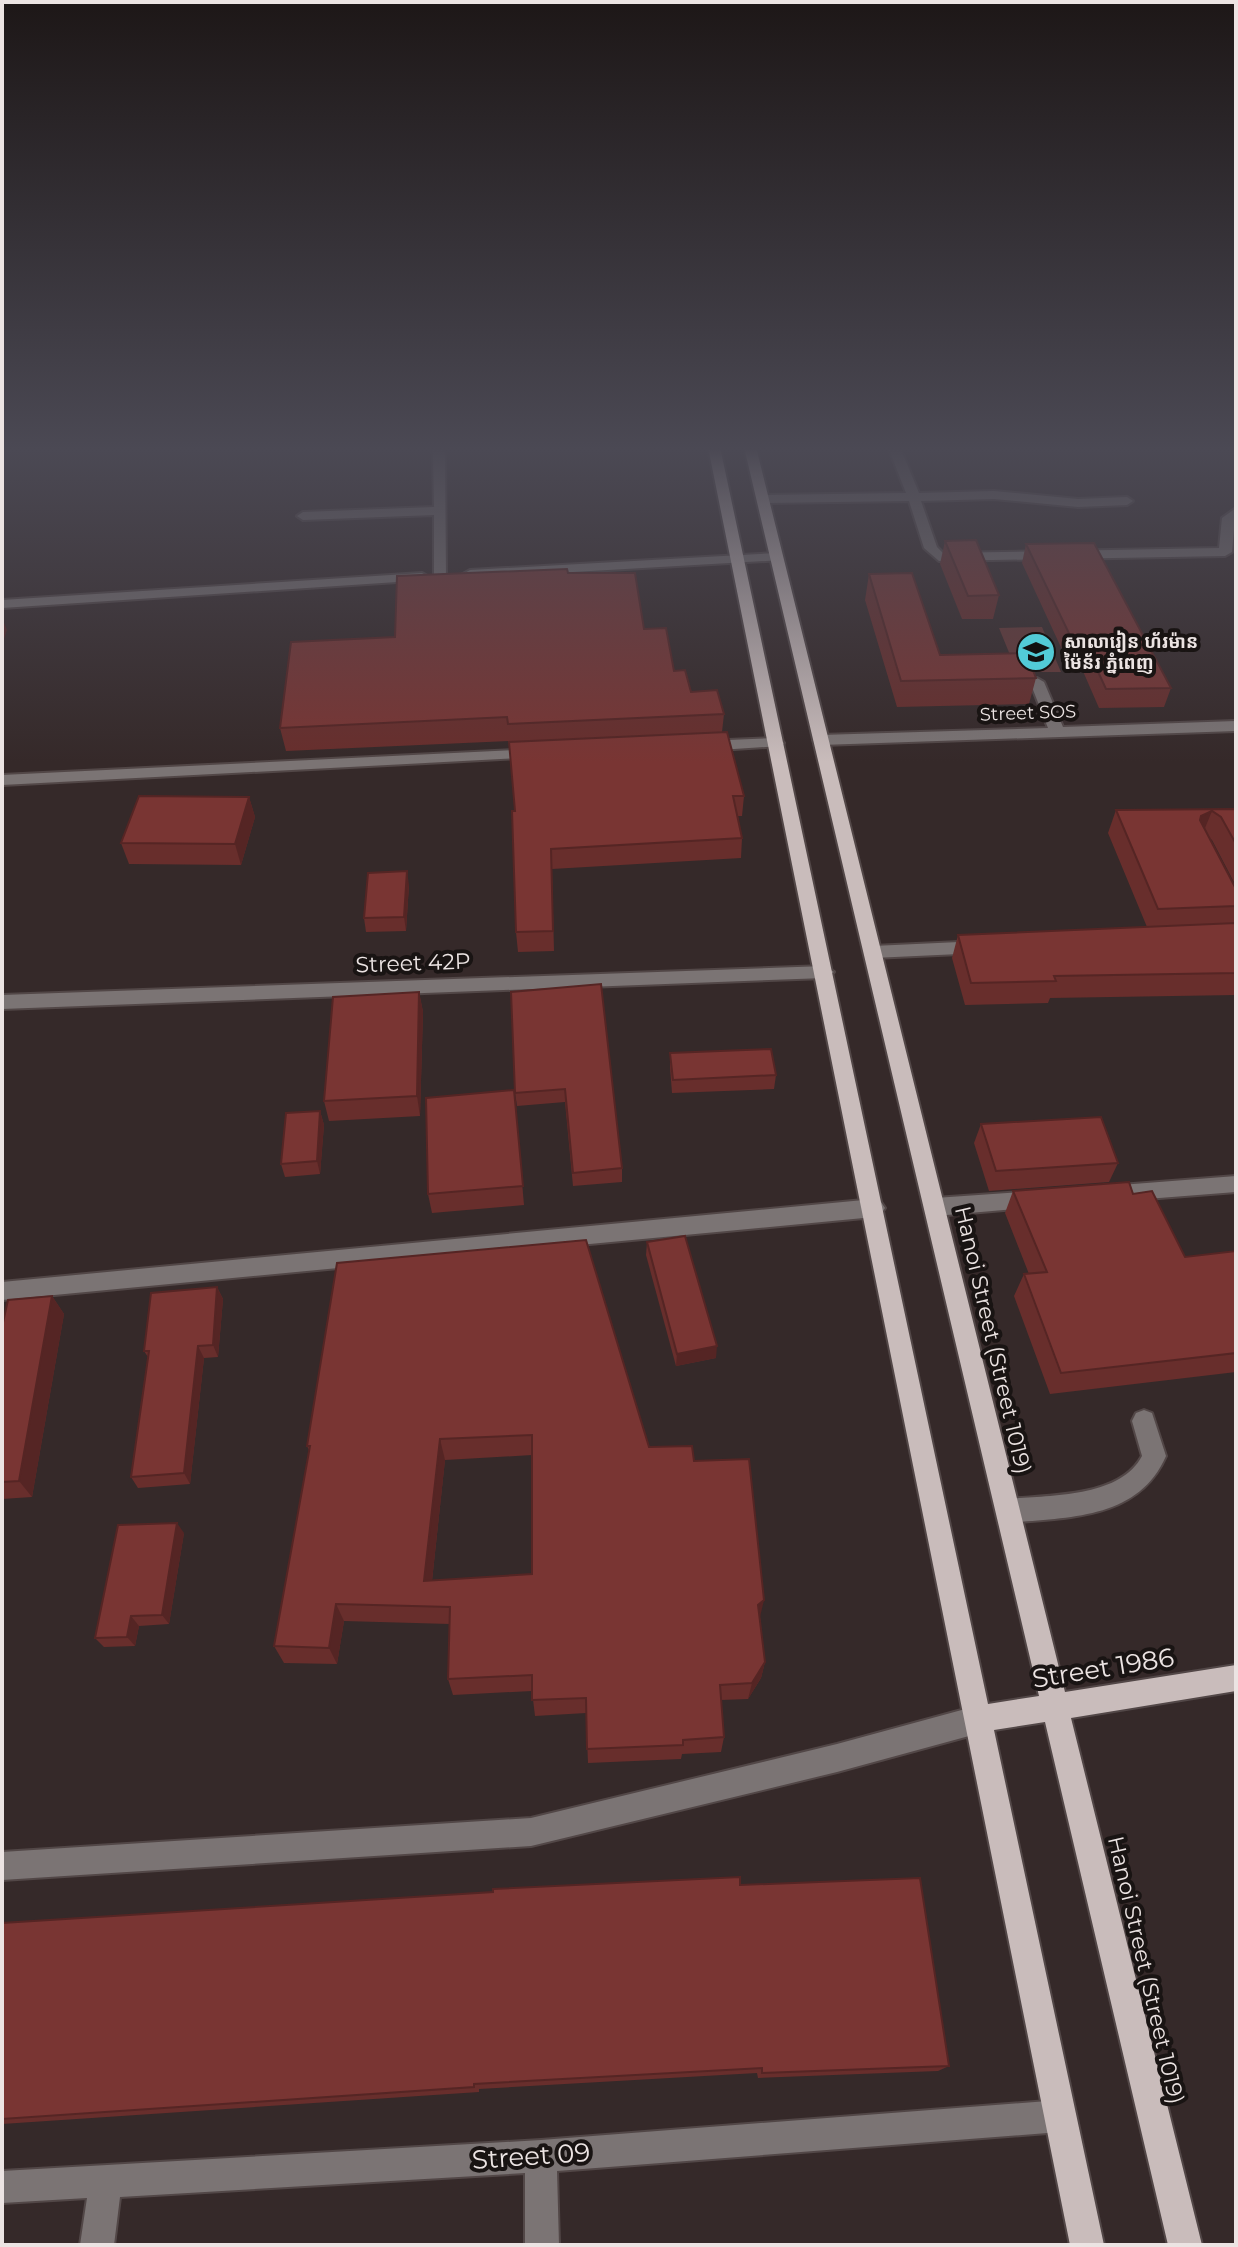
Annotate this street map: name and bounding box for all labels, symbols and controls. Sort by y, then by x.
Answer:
place label: សាលារៀន ហ័រម៉ាន ម៉ៃន័រ ភ្នំពេញ [1064,630,1198,674]
school or university icon: សាលារៀន ហ័រម៉ាន ម៉ៃន័រ ភ្នំពេញ [1015,631,1057,673]
street label: Street SOS [979,700,1077,726]
street label: Street 42P [355,948,471,978]
street label: Hanoi Street (Street 1019) [949,1203,1037,1477]
street label: Street 1986 [1030,1641,1176,1695]
street label: Hanoi Street (Street 1019) [1102,1833,1190,2107]
street label: Street 09 [471,2136,591,2176]

